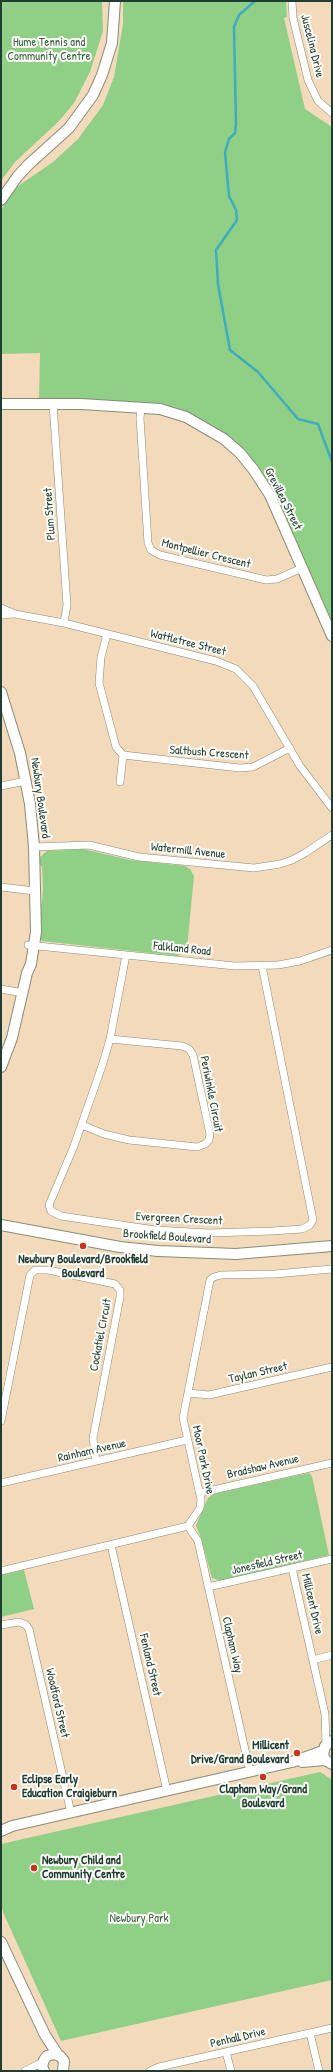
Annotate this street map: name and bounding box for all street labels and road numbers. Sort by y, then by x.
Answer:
street label: Juscelina Drive [297,13,327,79]
street label: Grevillea Street [261,465,305,533]
street label: Plum Street [41,487,59,541]
street label: Montpellier Crescent [160,536,252,572]
street label: Wattletree Street [149,627,227,659]
street label: Saltbush Crescent [169,743,249,763]
street label: Newbury Boulevard [27,757,53,839]
street label: Watermill Avenue [150,840,226,862]
street label: Falkland Road [153,939,211,959]
street label: Periwinkle Circuit [197,1055,225,1133]
street label: Evergreen Crescent [135,1210,223,1228]
street label: Brookfield Boulevard [123,1227,211,1247]
street label: Cockatiel Circuit [87,1298,115,1372]
street label: Taylan Street [227,1359,289,1387]
street label: Moor Park Drive [189,1424,217,1496]
street label: Rainham Avenue [57,1436,127,1466]
street label: Bradshaw Avenue [226,1452,300,1482]
street label: Jonesfield Street [230,1548,304,1578]
street label: Millicent Drive [298,1572,326,1636]
street label: Clapham Way [219,1615,245,1675]
street label: Fenland Street [136,1632,164,1698]
street label: Woodford Street [42,1667,72,1739]
street label: Penhall Drive [209,2025,267,2051]

